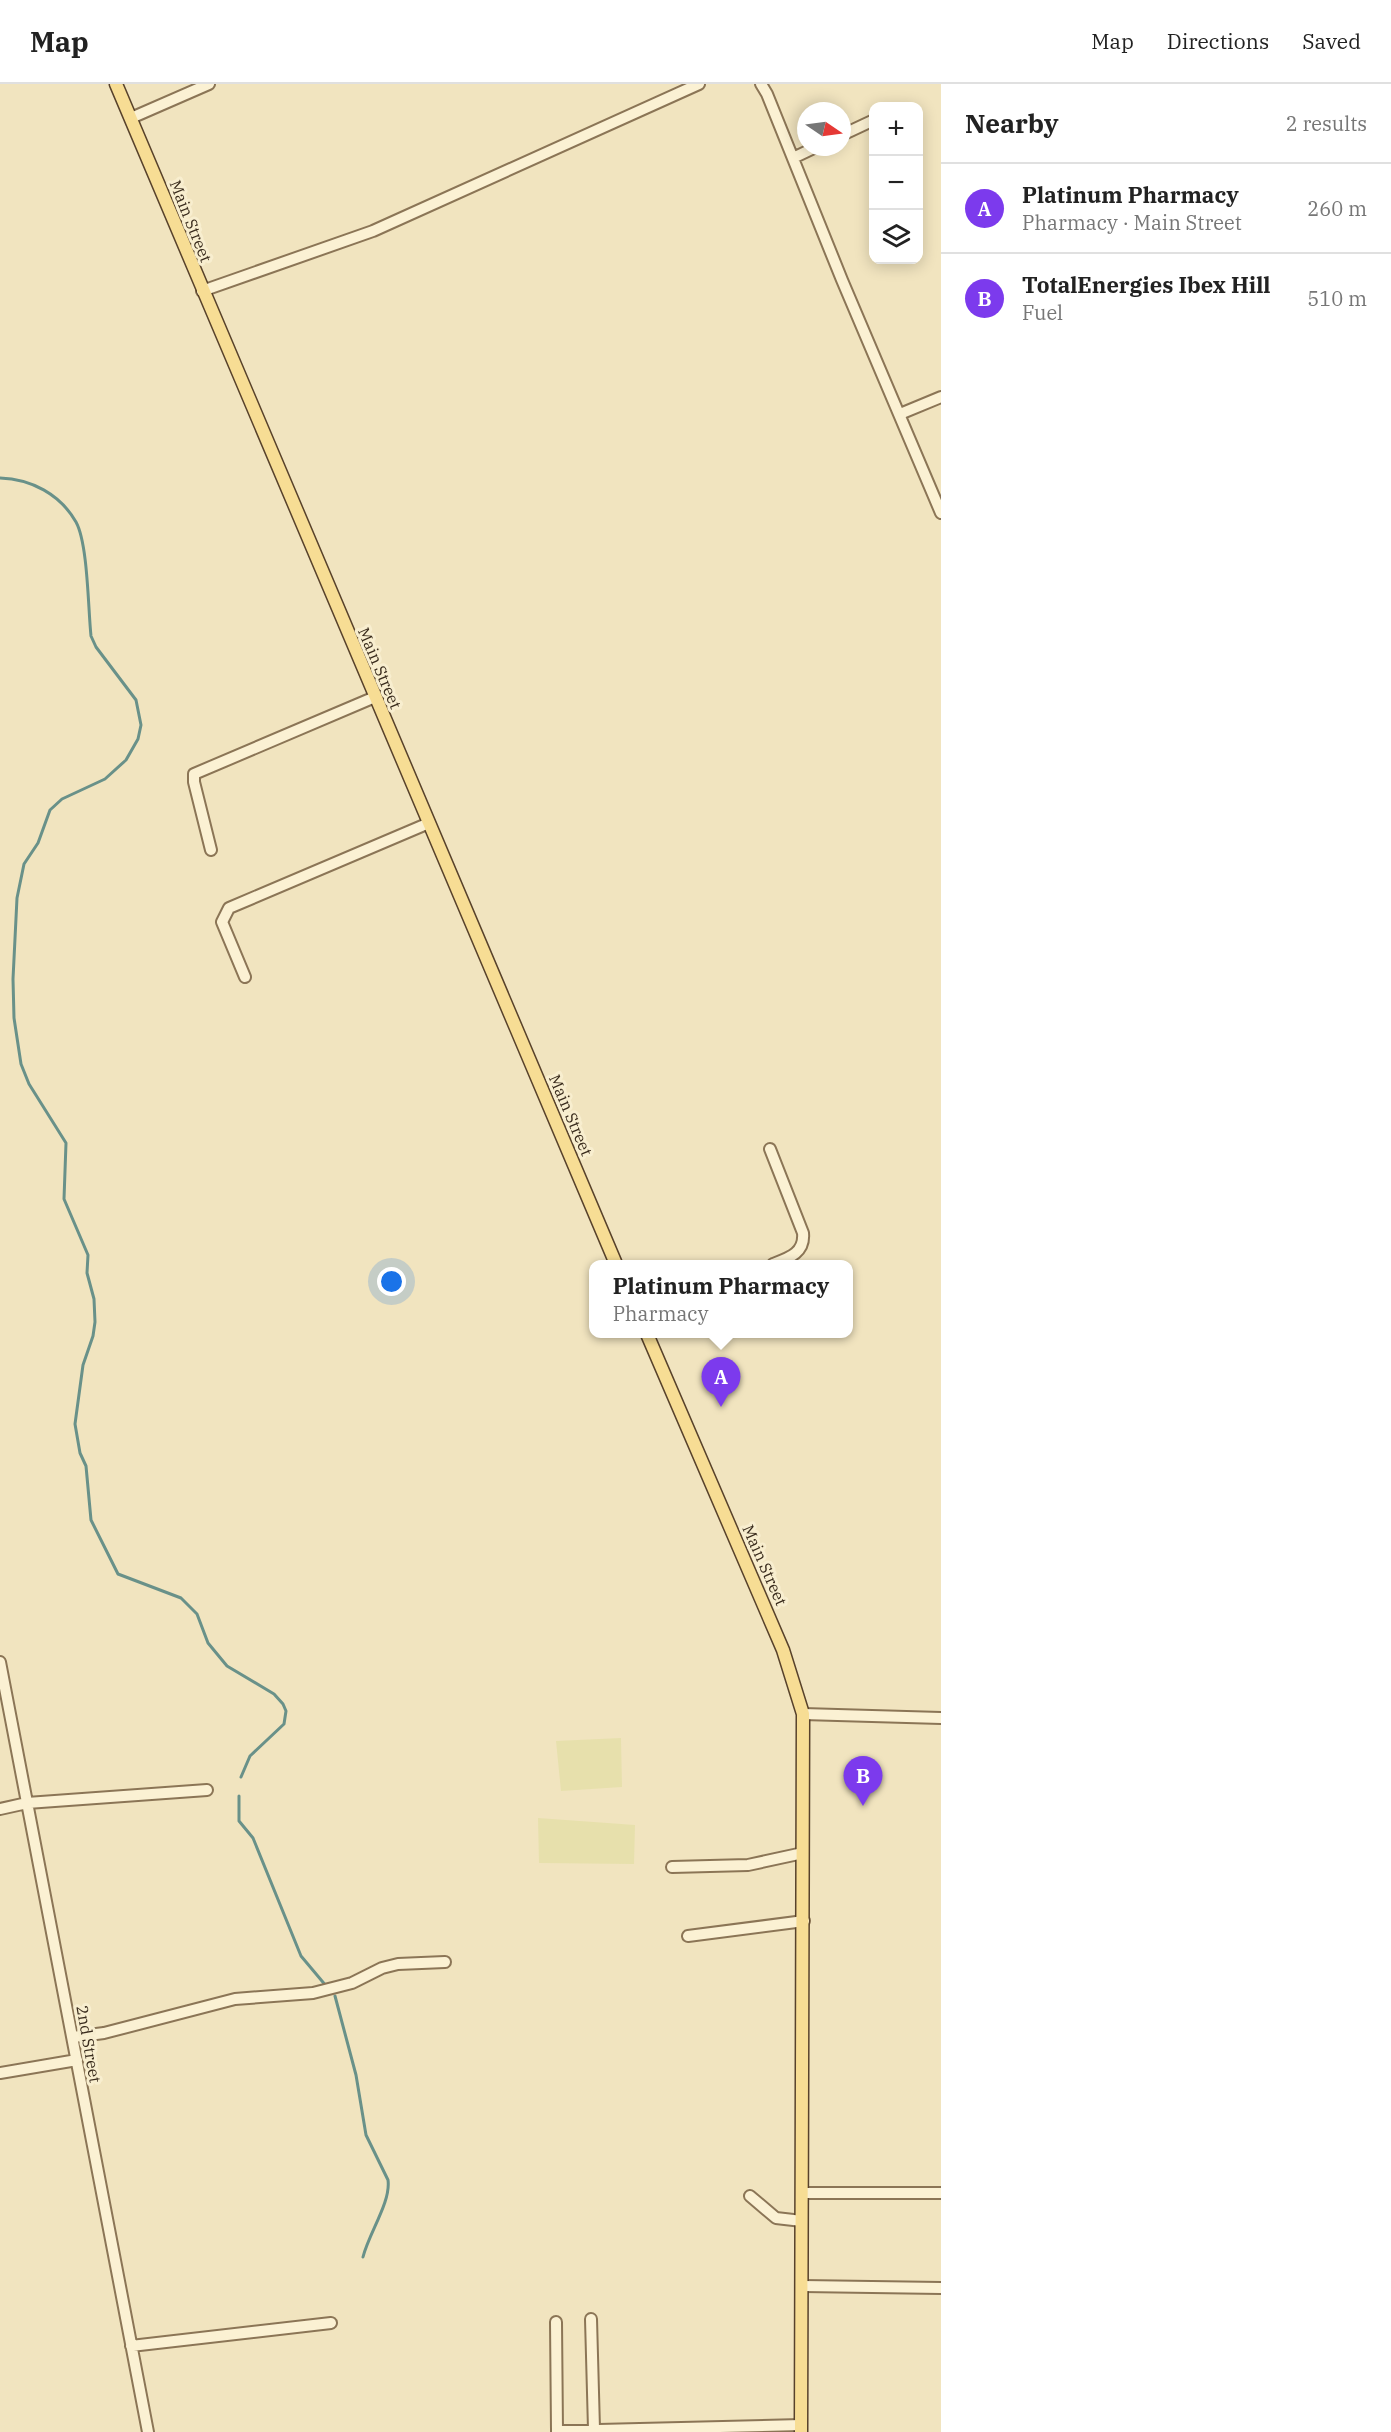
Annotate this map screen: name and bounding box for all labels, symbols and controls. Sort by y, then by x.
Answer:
text: Map [30,23,89,60]
text: Map [1091,27,1134,55]
text: Directions [1167,27,1269,55]
text: Saved [1302,27,1361,55]
north arrow [797,102,851,156]
map controls [869,102,923,264]
button: + [869,102,923,156]
text: Nearby [965,106,1059,140]
text: 2 results [1286,110,1367,137]
button: − [869,156,923,210]
street label: Main Street [166,177,217,265]
text: Platinum Pharmacy [1022,180,1239,209]
text: A [978,195,991,222]
text: 260 m [1307,195,1367,222]
text: Pharmacy · Main Street [1022,209,1242,236]
button: layers [869,210,923,264]
text: TotalEnergies Ibex Hill [1022,270,1271,299]
text: B [977,285,992,312]
text: 510 m [1307,285,1367,312]
text: Fuel [1022,299,1063,326]
street label: Main Street [354,624,406,712]
street label: Main Street [545,1071,597,1159]
popup [589,1260,853,1338]
your location [377,1267,406,1296]
text: Platinum Pharmacy [613,1271,829,1300]
text: Pharmacy [613,1300,708,1327]
pin: A [702,1358,740,1407]
street label: Main Street [738,1521,792,1609]
pin: B [844,1756,882,1806]
street label: 2nd Street [72,2004,106,2085]

